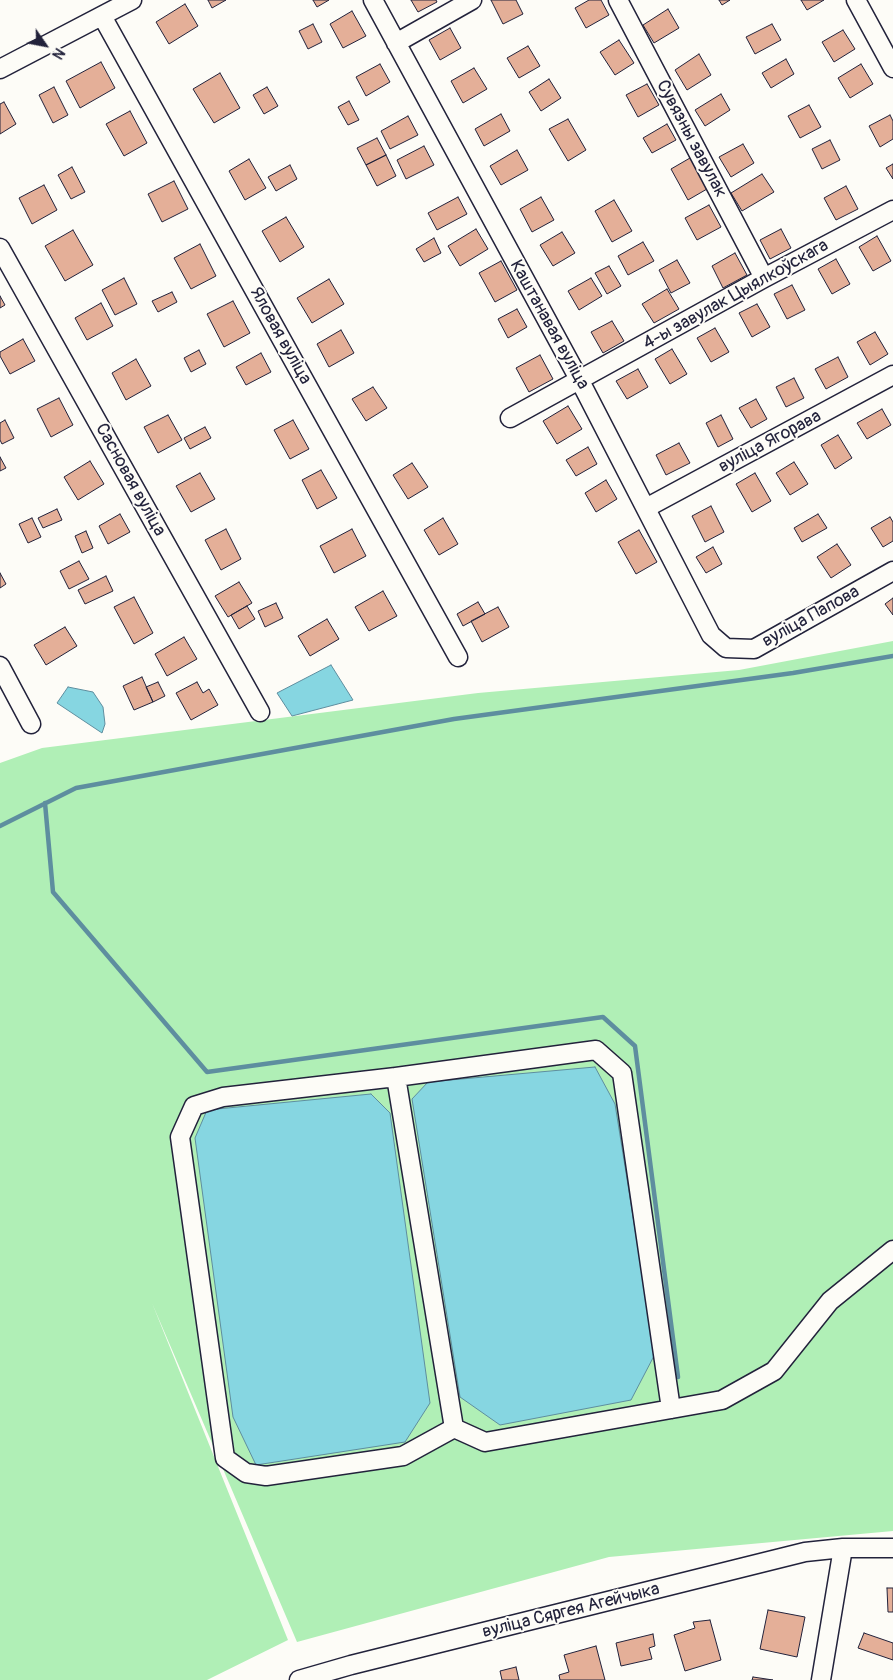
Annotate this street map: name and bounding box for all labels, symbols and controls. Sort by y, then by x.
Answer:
north arrow [20,20,70,70]
text: N [48,45,68,62]
street label: Сувязны завулак [651,77,731,201]
street label: 4-ы завулак Цыялкоўскага [640,235,832,355]
street label: Каштанавая вуліца [504,257,594,393]
street label: Яловая вуліца [244,284,316,388]
street label: вуліца Ягорава [715,406,825,478]
street label: Сасновая вуліца [90,420,170,540]
street label: вуліца Папова [759,581,863,653]
street label: вуліца Сяргея Агейчыка [480,1579,662,1643]

